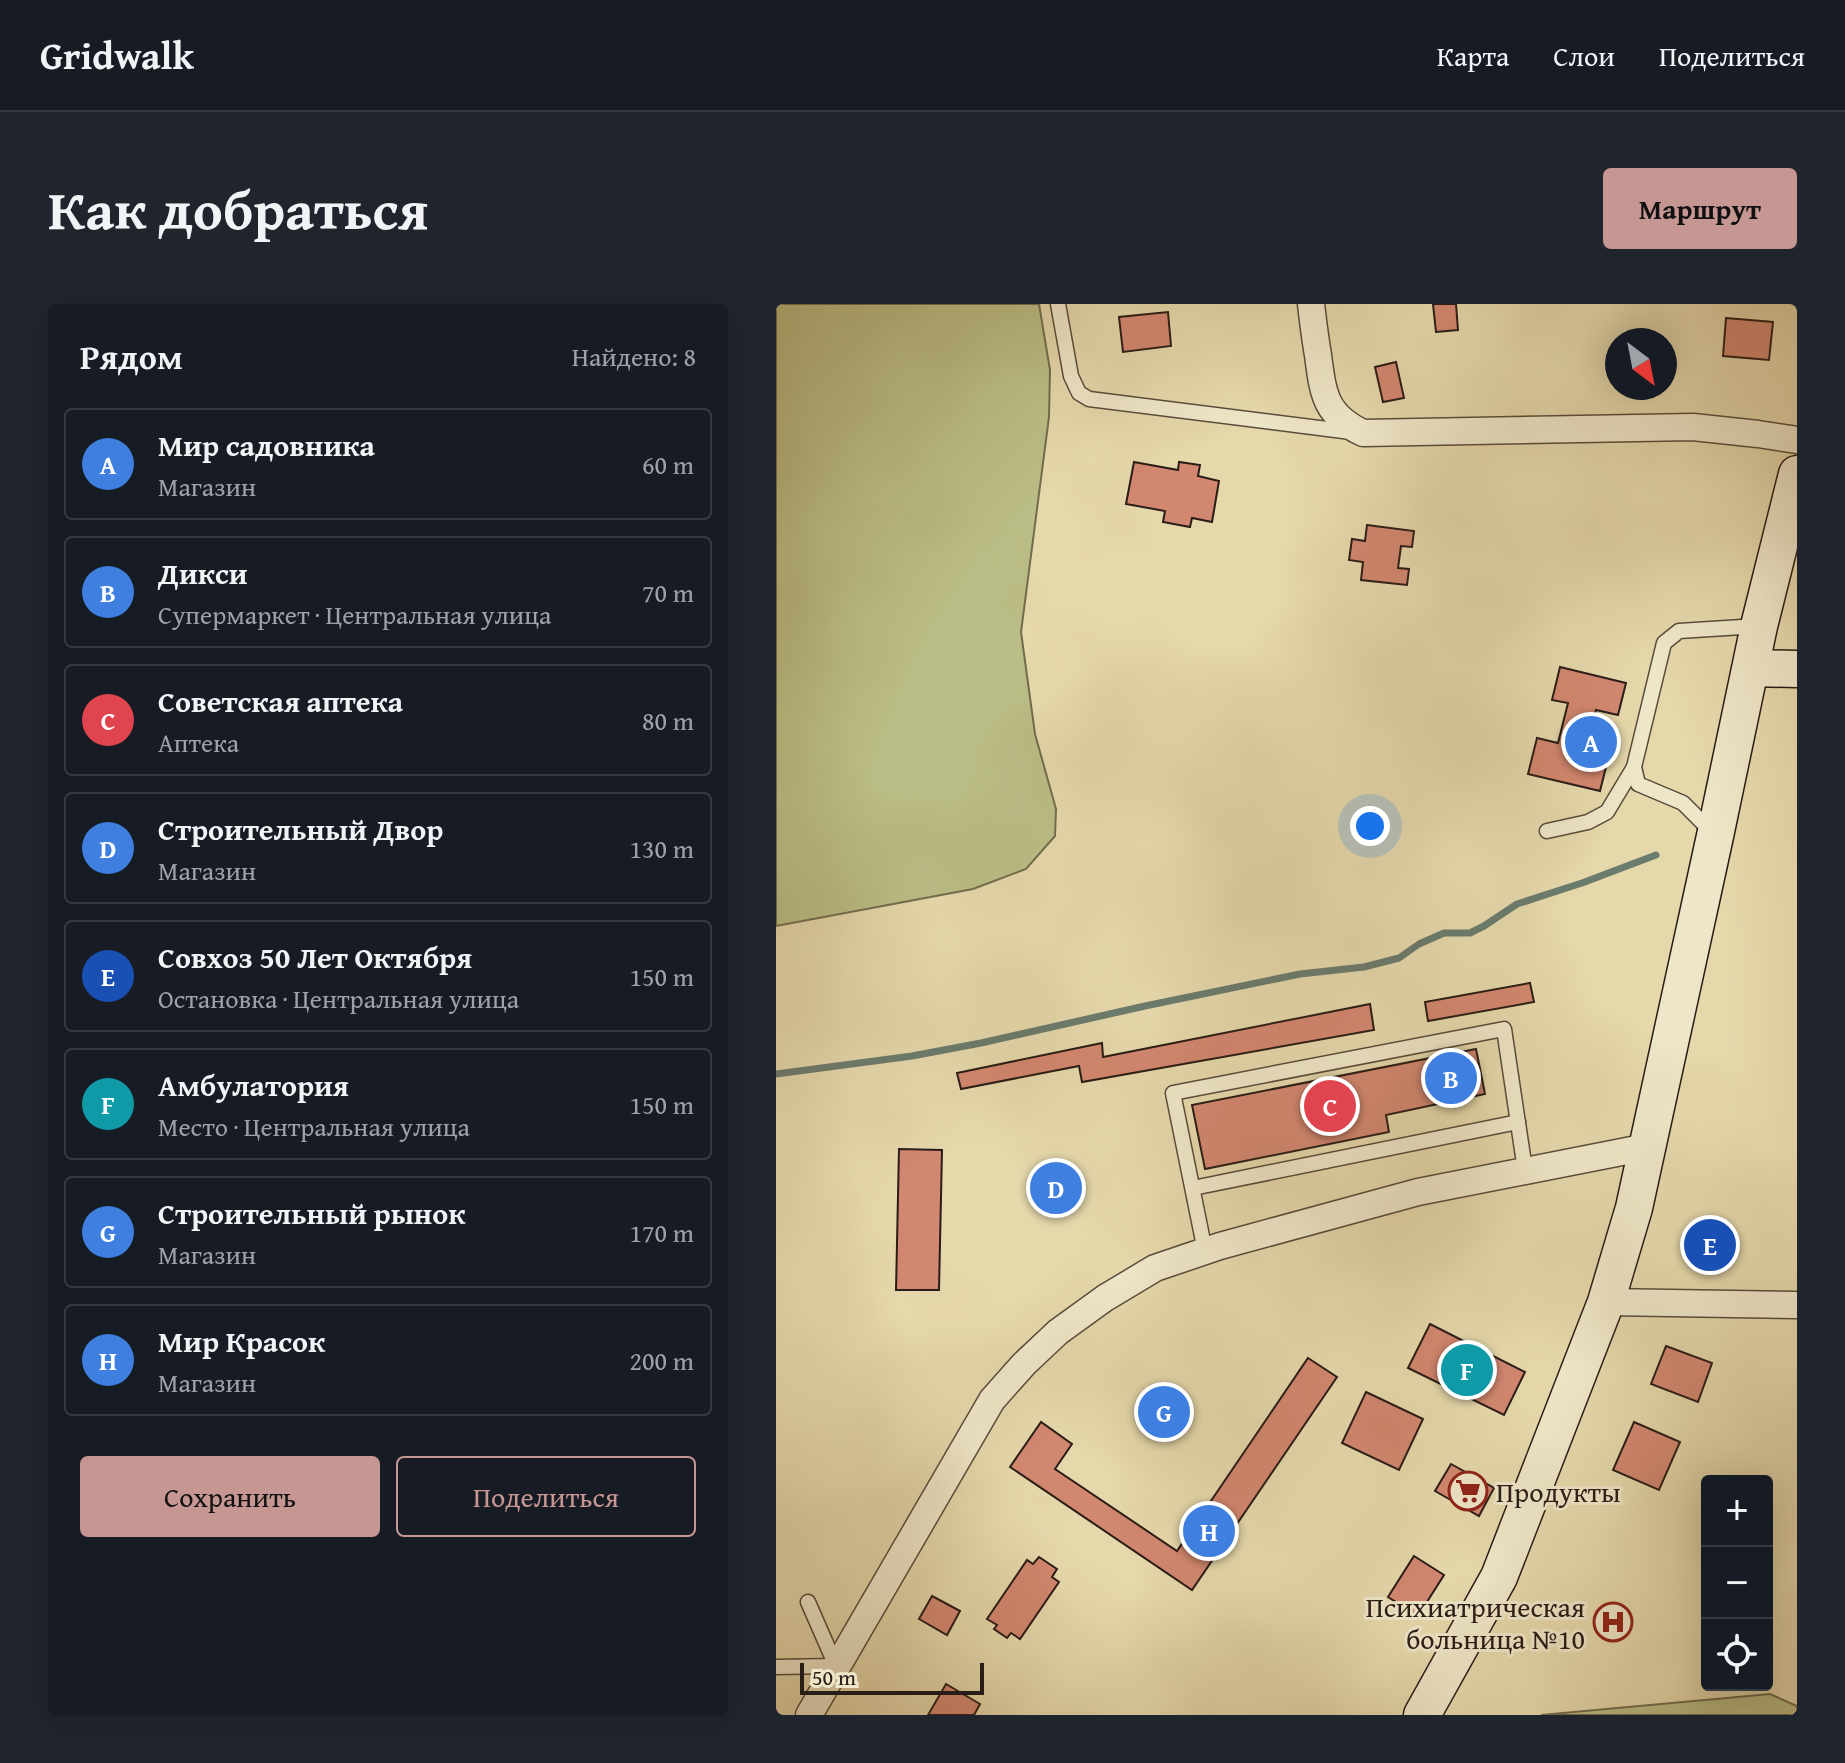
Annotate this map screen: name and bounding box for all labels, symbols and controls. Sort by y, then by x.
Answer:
text: Gridwalk [40,27,194,83]
text: Карта [1437,35,1509,76]
text: Слои [1553,35,1615,76]
text: Поделиться [1659,35,1805,76]
text: Как добраться [48,167,428,250]
button: Маршрут [1603,168,1797,249]
north arrow [1605,328,1677,400]
text: Рядом [80,332,183,381]
text: Найдено: 8 [572,337,696,376]
text: Мир садовника [158,423,375,467]
text: A [100,445,116,484]
text: 60 m [642,445,694,484]
text: Магазин [158,467,256,506]
text: Дикси [158,551,248,595]
text: B [100,573,116,612]
text: 70 m [642,573,694,612]
text: Супермаркет · Центральная улица [158,595,552,634]
text: Советская аптека [158,679,403,723]
text: C [101,701,115,740]
text: 80 m [642,701,694,740]
pin: A [1565,712,1617,772]
text: Аптека [158,723,239,762]
your location [1350,806,1390,846]
text: Строительный Двор [158,807,443,851]
text: D [100,829,116,868]
text: 130 m [629,829,694,868]
text: Магазин [158,851,256,890]
text: Совхоз 50 Лет Октября [158,935,472,979]
text: E [101,957,115,996]
text: 150 m [629,957,694,996]
text: Остановка · Центральная улица [158,979,519,1018]
pin: B [1425,1048,1477,1108]
text: Амбулатория [158,1063,349,1107]
pin: C [1304,1076,1356,1136]
text: F [101,1085,115,1124]
text: 150 m [629,1085,694,1124]
text: Место · Центральная улица [158,1107,470,1146]
pin: D [1030,1158,1082,1218]
text: Строительный рынок [158,1191,465,1235]
text: G [100,1213,116,1252]
text: 170 m [629,1213,694,1252]
pin: E [1684,1215,1736,1275]
text: Магазин [158,1235,256,1274]
text: Мир Красок [158,1319,325,1363]
pin: F [1441,1340,1493,1400]
text: H [99,1341,117,1380]
text: 200 m [629,1341,694,1380]
text: Магазин [158,1363,256,1402]
pin: G [1138,1382,1190,1442]
button: Сохранить [80,1456,380,1537]
button: Поделиться [396,1456,696,1537]
supermarket icon: Продукты [1447,1470,1489,1512]
place label: Продукты [1496,1471,1621,1512]
map controls [1701,1475,1773,1691]
button: + [1701,1475,1773,1547]
pin: H [1183,1501,1235,1561]
button: − [1701,1547,1773,1619]
place label: Психиатрическая больница №10 [1366,1586,1585,1659]
hospital icon: Психиатрическая больница №10 [1592,1601,1634,1643]
button: locate [1701,1619,1773,1691]
scale bar [800,1659,984,1695]
text: 50 m [812,1661,856,1693]

